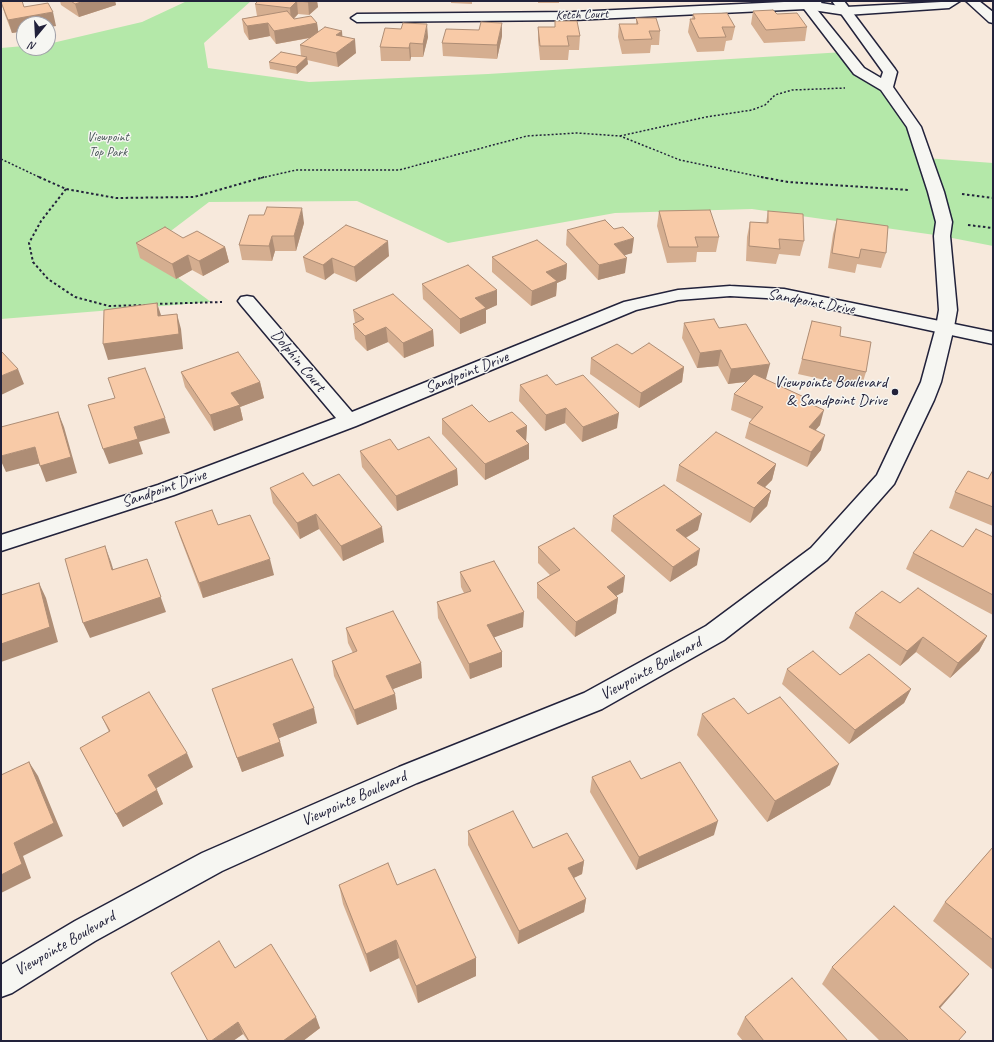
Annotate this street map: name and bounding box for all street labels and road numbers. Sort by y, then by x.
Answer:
street label: Ketch Court [555,6,609,24]
street label: Sandpoint Drive [766,285,856,319]
street label: Dolphin Court [266,326,330,396]
street label: Sandpoint Drive [423,348,511,398]
street label: Sandpoint Drive [119,466,209,512]
street label: Viewpointe Boulevard [597,633,705,705]
street label: Viewpointe Boulevard [299,767,409,831]
street label: Viewpointe Boulevard [11,908,119,980]

